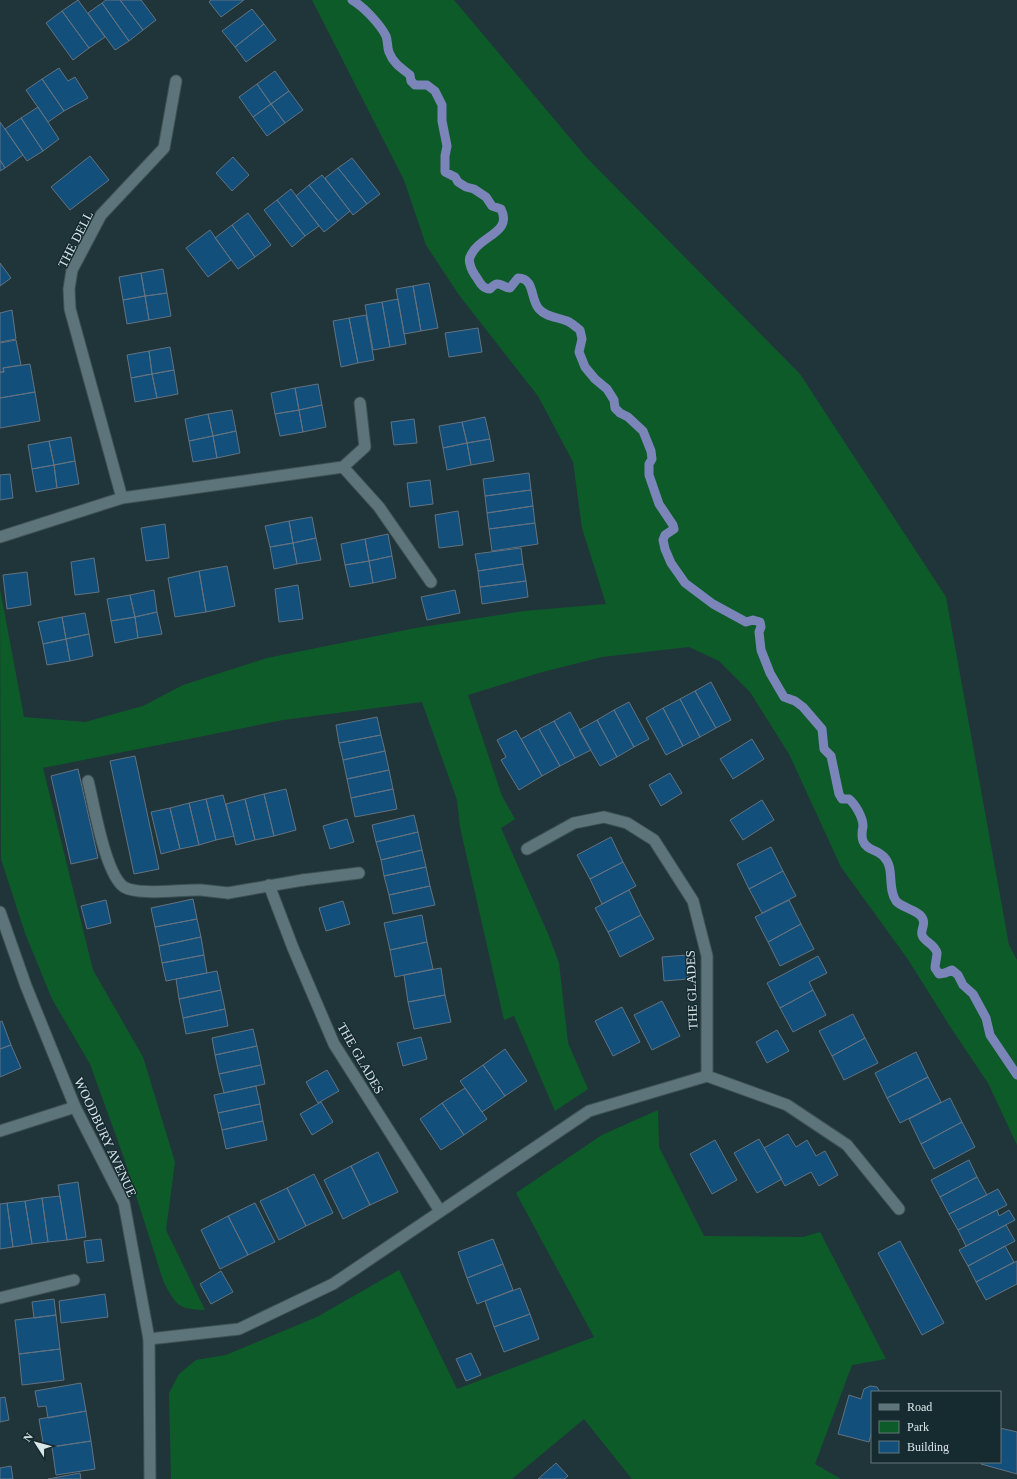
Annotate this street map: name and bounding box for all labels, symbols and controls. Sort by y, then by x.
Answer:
street label: THE DELL [55,208,96,270]
street label: THE GLADES [683,950,700,1030]
street label: THE GLADES [334,1020,387,1097]
street label: WOODBURY AVENUE [71,1075,140,1199]
legend [871,1391,1001,1463]
text: Road [907,1400,932,1414]
text: Park [907,1420,929,1434]
north arrow [16,1423,56,1463]
text: N [21,1430,35,1444]
text: Building [907,1440,949,1454]

